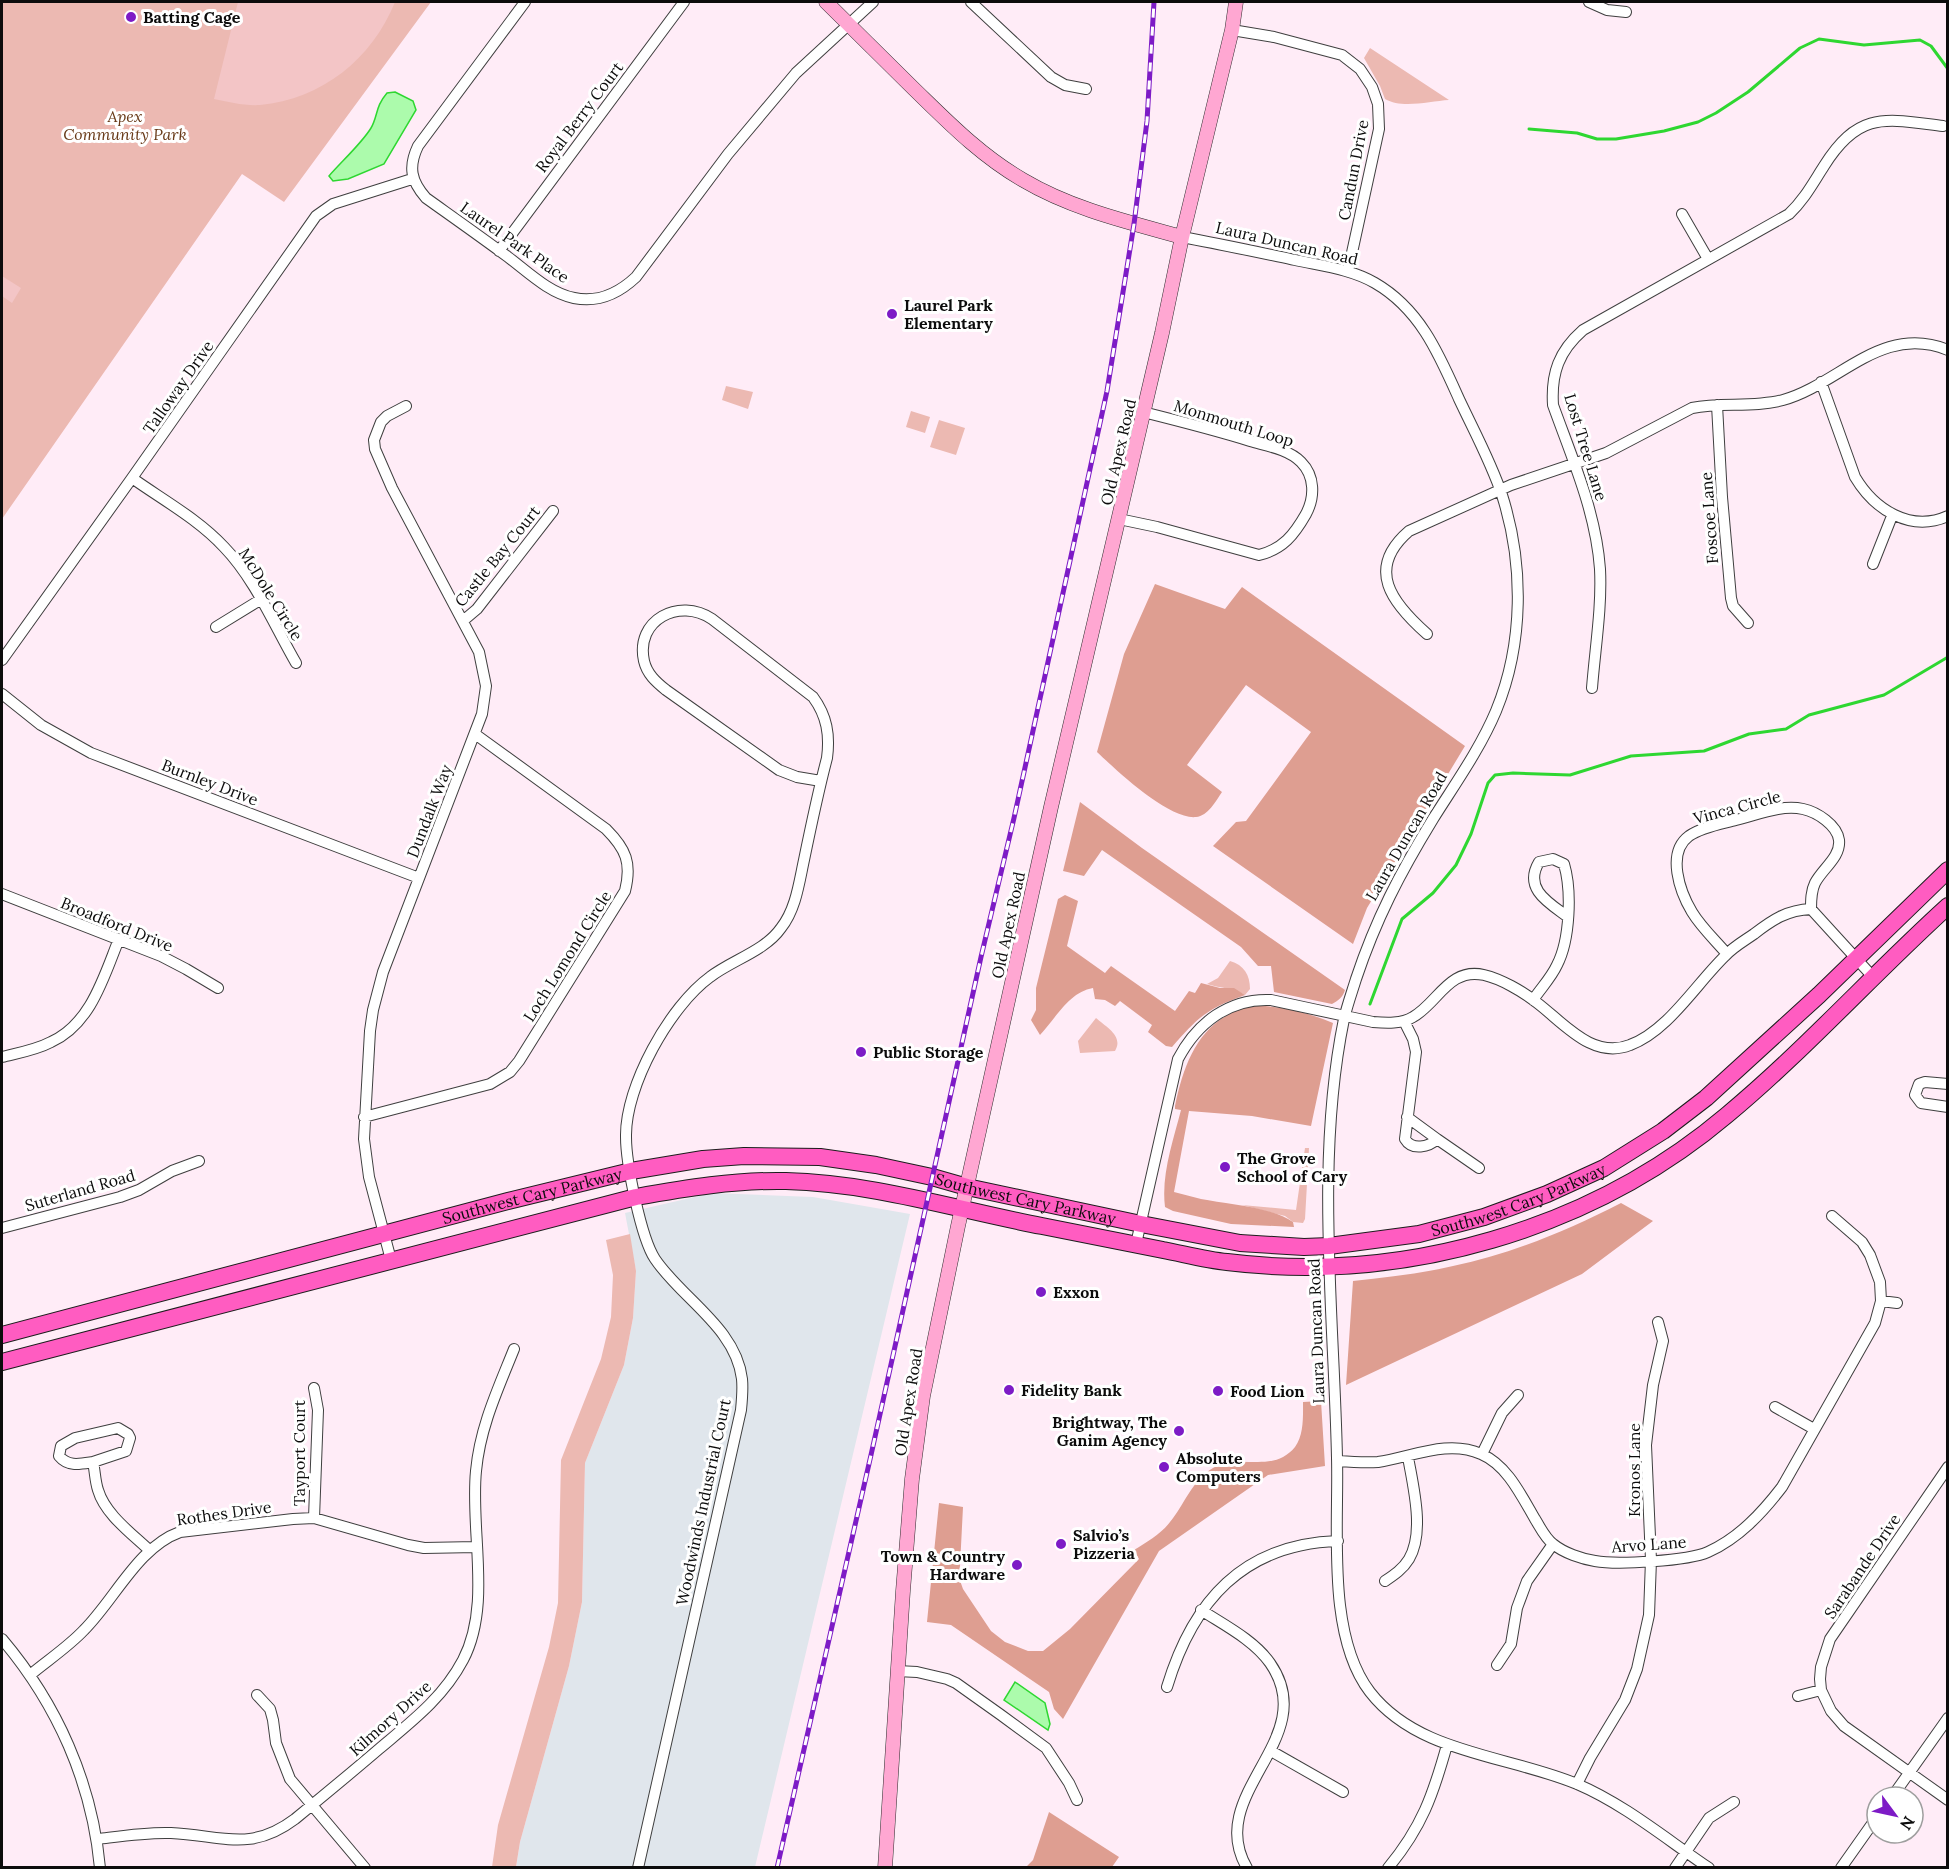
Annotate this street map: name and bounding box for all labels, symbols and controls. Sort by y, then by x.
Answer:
place label: Batting Cage [143,7,241,27]
marker: Batting Cage [124,10,138,24]
street label: Royal Berry Court [531,57,628,176]
park label: Apex Community Park [63,106,187,144]
street label: Candun Drive [1333,118,1373,222]
street label: Laurel Park Place [457,197,573,287]
street label: Laura Duncan Road [1214,217,1361,269]
place label: Laurel Park Elementary [904,295,993,333]
marker: Laurel Park Elementary [885,307,899,321]
street label: Talloway Drive [138,336,218,438]
street label: Lost Tree Lane [1560,391,1612,503]
street label: Monmouth Loop [1172,395,1296,451]
street label: Old Apex Road [1096,396,1140,507]
street label: Foscoe Lane [1696,471,1722,565]
street label: Castle Bay Court [450,501,544,611]
street label: McDole Circle [235,544,308,644]
street label: Burnley Drive [159,754,261,810]
street label: Dundalk Way [402,761,456,860]
street label: Laura Duncan Road [1361,768,1451,904]
street label: Vinca Circle [1690,786,1783,828]
street label: Old Apex Road [987,869,1029,980]
street label: Loch Lomond Circle [519,887,616,1025]
street label: Broadford Drive [58,892,176,956]
place label: Public Storage [873,1042,984,1062]
marker: Public Storage [854,1045,868,1059]
place label: The Grove School of Cary [1237,1148,1347,1186]
street label: Southwest Cary Parkway [1429,1158,1609,1240]
marker: The Grove School of Cary [1218,1160,1232,1174]
street label: Southwest Cary Parkway [440,1163,625,1228]
street label: Suterland Road [23,1165,138,1215]
street label: Southwest Cary Parkway [933,1168,1118,1229]
street label: Laura Duncan Road [1303,1257,1329,1404]
place label: Exxon [1053,1282,1100,1302]
marker: Exxon [1034,1285,1048,1299]
street label: Old Apex Road [890,1346,926,1457]
place label: Fidelity Bank [1021,1380,1122,1400]
place label: Food Lion [1230,1381,1304,1401]
marker: Fidelity Bank [1002,1383,1016,1397]
marker: Food Lion [1211,1384,1225,1398]
street label: Woodwinds Industrial Court [671,1396,735,1607]
street label: Tayport Court [289,1399,309,1506]
place label: Brightway, The Ganim Agency [1052,1412,1167,1450]
street label: Kronos Lane [1624,1423,1644,1517]
marker: Brightway, The Ganim Agency [1172,1424,1186,1438]
place label: Absolute Computers [1176,1448,1261,1486]
marker: Absolute Computers [1157,1460,1171,1474]
street label: Rothes Drive [175,1496,273,1530]
street label: Sarabande Drive [1820,1510,1905,1622]
place label: Salvio’s Pizzeria [1073,1525,1135,1563]
street label: Arvo Lane [1610,1531,1687,1557]
marker: Salvio’s Pizzeria [1054,1537,1068,1551]
place label: Town & Country Hardware [881,1546,1005,1584]
marker: Town & Country Hardware [1010,1558,1024,1572]
street label: Kilmory Drive [345,1676,435,1760]
north arrow [1865,1785,1925,1845]
text: N [1896,1813,1919,1834]

